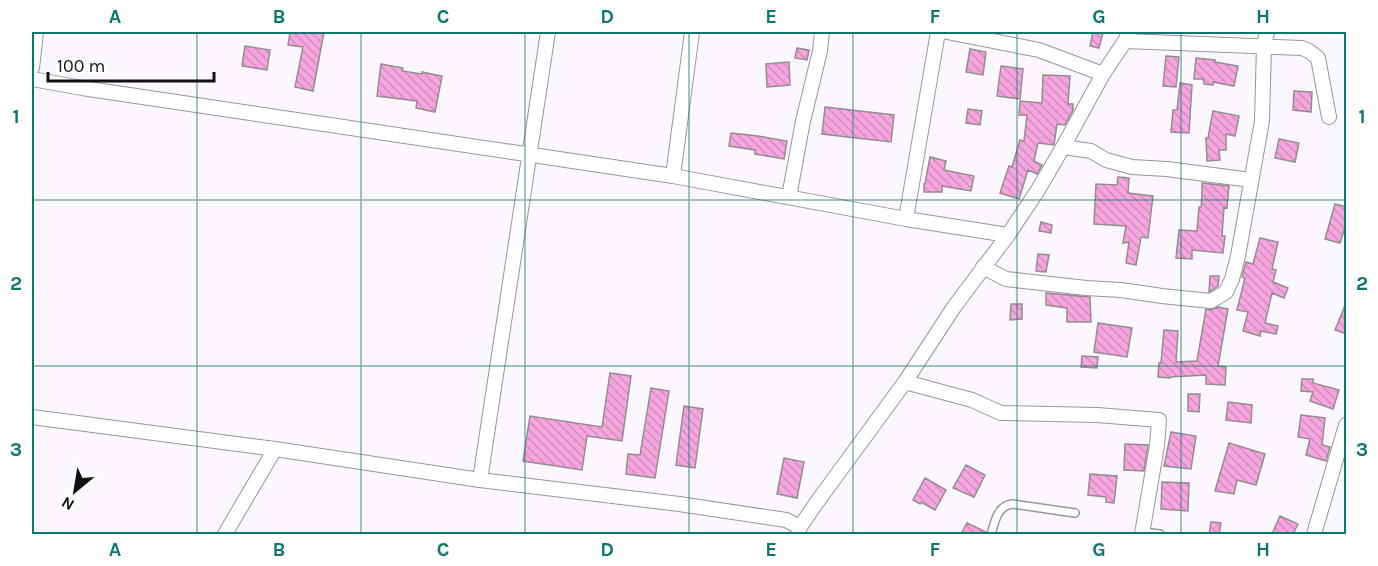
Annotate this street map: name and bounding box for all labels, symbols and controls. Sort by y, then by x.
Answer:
text: A [109,5,122,28]
text: B [273,5,285,28]
text: C [437,5,449,28]
text: D [600,5,614,28]
text: E [765,5,777,28]
text: F [930,5,941,28]
text: G [1092,5,1106,28]
text: H [1256,5,1270,28]
scale bar [48,45,214,83]
text: 100 m [57,55,105,77]
text: 1 [12,105,20,128]
text: 1 [1358,105,1366,128]
text: 2 [10,272,22,295]
text: 2 [1356,272,1368,295]
text: 3 [10,438,22,461]
text: 3 [1356,438,1368,461]
north arrow [45,461,105,521]
text: N [58,492,77,515]
text: A [109,538,122,561]
text: B [273,538,285,561]
text: C [437,538,449,561]
text: D [600,538,614,561]
text: E [765,538,777,561]
text: F [930,538,941,561]
text: G [1092,538,1106,561]
text: H [1256,538,1270,561]

